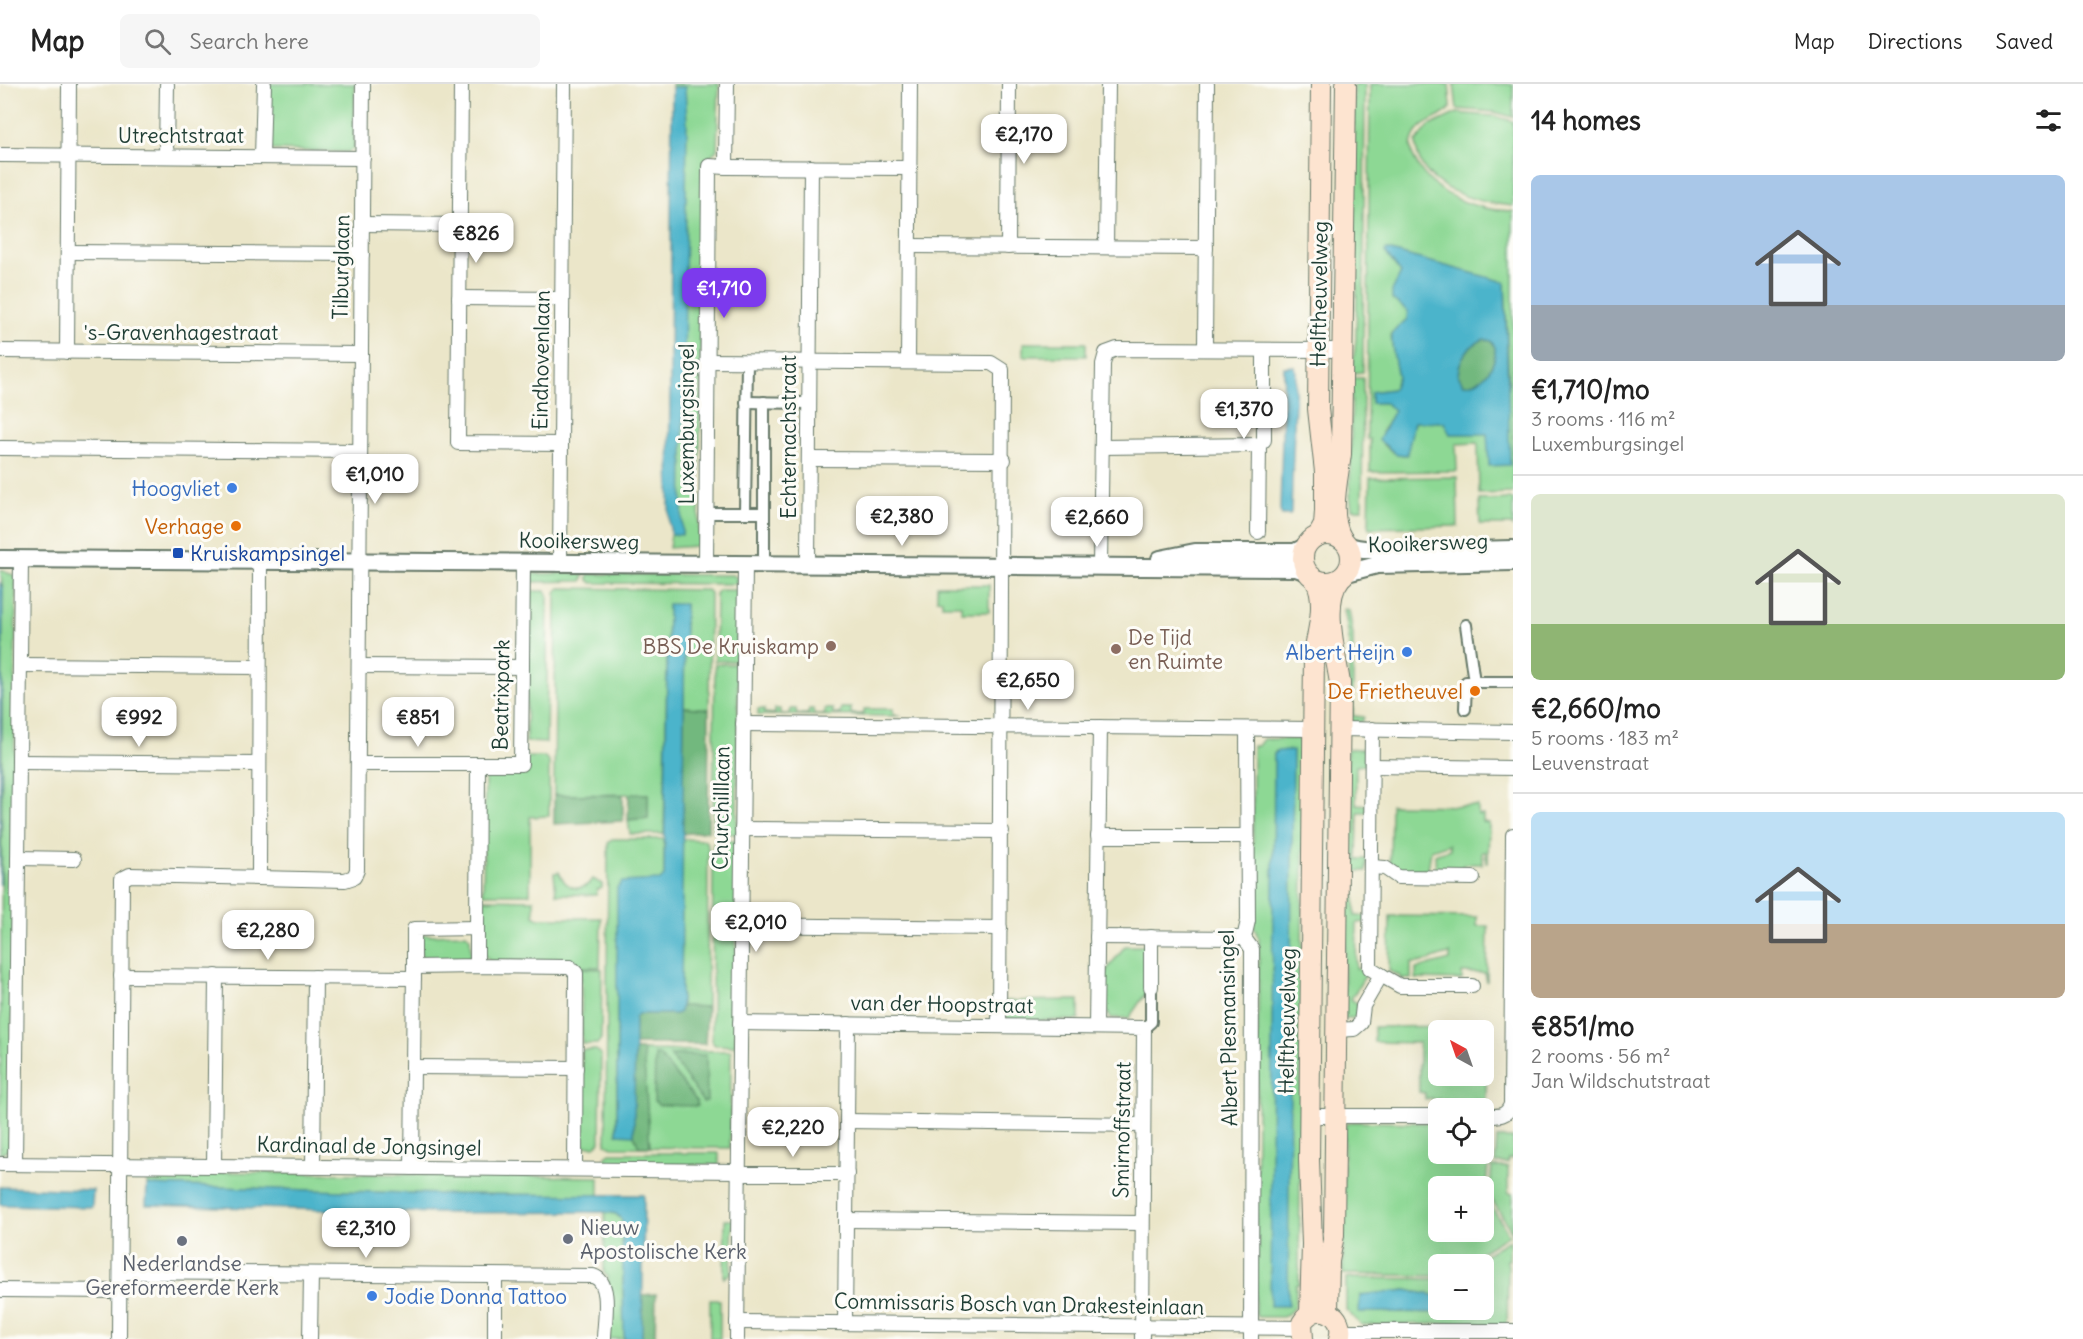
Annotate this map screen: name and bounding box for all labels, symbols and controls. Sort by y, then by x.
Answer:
search box [120,14,540,68]
text: Map [30,23,84,59]
icon: search [141,25,174,58]
text: Search here [189,27,309,55]
text: Map [1794,28,1835,55]
text: Directions [1868,28,1962,55]
text: Saved [1995,28,2053,55]
text: 14 homes [1531,104,1641,137]
icon: filters [2032,104,2065,137]
pin: €2,170 [975,114,1073,165]
text: €2,170 [995,121,1053,146]
street label: Utrechtstraat [118,122,244,149]
pin: €826 [440,213,512,264]
street label: Tilburglaan [327,214,355,320]
icon: home [1744,214,1852,322]
text: €826 [453,220,499,245]
street label: Helftheuvelweg [1304,221,1334,367]
pin: €1,710 [675,268,773,319]
text: €1,710 [696,275,752,300]
street label: Eindhovenlaan [526,290,556,430]
street label: 's-Gravenhagestraat [84,319,278,346]
street label: Luxemburgsingel [673,344,700,504]
street label: Echternachstraat [775,355,802,519]
text: €1,710/mo [1531,373,1650,406]
pin: €1,370 [1195,389,1293,440]
text: €1,370 [1214,396,1274,421]
text: 3 rooms · 116 m² [1531,406,1675,431]
text: Luxemburgsingel [1531,431,1684,456]
pin: €1,010 [326,454,424,505]
text: €1,010 [345,461,405,486]
place label: Hoogvliet [132,475,220,502]
marker: Hoogvliet [225,481,239,495]
pin: €2,380 [853,496,951,547]
pin: €2,660 [1048,497,1146,548]
text: €2,380 [870,503,934,528]
text: €2,660 [1065,504,1129,529]
place label: Verhage [145,513,224,540]
marker: Verhage [229,519,243,533]
street label: Kooikersweg [518,526,640,556]
street label: Kooikersweg [1367,527,1489,559]
icon: home [1744,533,1852,641]
place label: Kruiskampsingel [190,540,345,567]
marker: Kruiskampsingel [171,546,185,560]
place label: De Tijd en Ruimte [1128,624,1223,675]
place label: BBS De Kruiskamp [643,633,819,660]
street label: Beatrixpark [487,639,515,751]
marker: BBS De Kruiskamp [824,639,838,653]
place label: Albert Heijn [1285,639,1395,666]
marker: De Tijd en Ruimte [1109,642,1123,656]
marker: Albert Heijn [1400,645,1414,659]
pin: €2,650 [979,660,1077,711]
text: €2,650 [996,667,1060,692]
place label: De Frietheuvel [1327,678,1463,705]
marker: De Frietheuvel [1468,684,1482,698]
text: €2,660/mo [1531,692,1661,725]
pin: €992 [103,697,175,748]
pin: €851 [382,697,454,748]
text: €992 [116,704,162,729]
text: €851 [396,704,440,729]
text: 5 rooms · 183 m² [1531,725,1679,750]
street label: Churchilllaan [706,746,736,870]
text: Leuvenstraat [1531,750,1649,775]
icon: home [1744,851,1852,959]
pin: €2,010 [707,902,805,953]
text: €2,010 [725,909,787,934]
pin: €2,280 [219,910,317,961]
text: €2,280 [236,917,300,942]
street label: Albert Plesmansingel [1213,929,1243,1127]
street label: Helftheuvelweg [1272,948,1302,1094]
street label: van der Hoopstraat [850,989,1034,1019]
text: €851/mo [1531,1010,1634,1043]
north arrow [1428,1020,1494,1086]
map controls [1428,1020,1494,1320]
text: 2 rooms · 56 m² [1531,1043,1671,1068]
street label: Smirnoffstraat [1107,1061,1137,1199]
text: Jan Wildschutstraat [1531,1068,1710,1093]
button: locate [1428,1098,1494,1164]
pin: €2,220 [744,1107,842,1158]
text: €2,220 [761,1114,825,1139]
street label: Kardinaal de Jongsingel [256,1131,482,1161]
button: + [1428,1176,1494,1242]
pin: €2,310 [317,1208,415,1259]
place label: Nieuw Apostolische Kerk [580,1214,747,1265]
text: €2,310 [336,1215,396,1240]
marker: Nieuw Apostolische Kerk [561,1232,575,1246]
marker: Nederlandse Gereformeerde Kerk [175,1234,189,1248]
place label: Nederlandse Gereformeerde Kerk [85,1250,279,1301]
button: − [1428,1254,1494,1320]
place label: Jodie Donna Tattoo [384,1283,567,1310]
street label: Commissaris Bosch van Drakesteinlaan [834,1287,1204,1321]
marker: Jodie Donna Tattoo [365,1289,379,1303]

